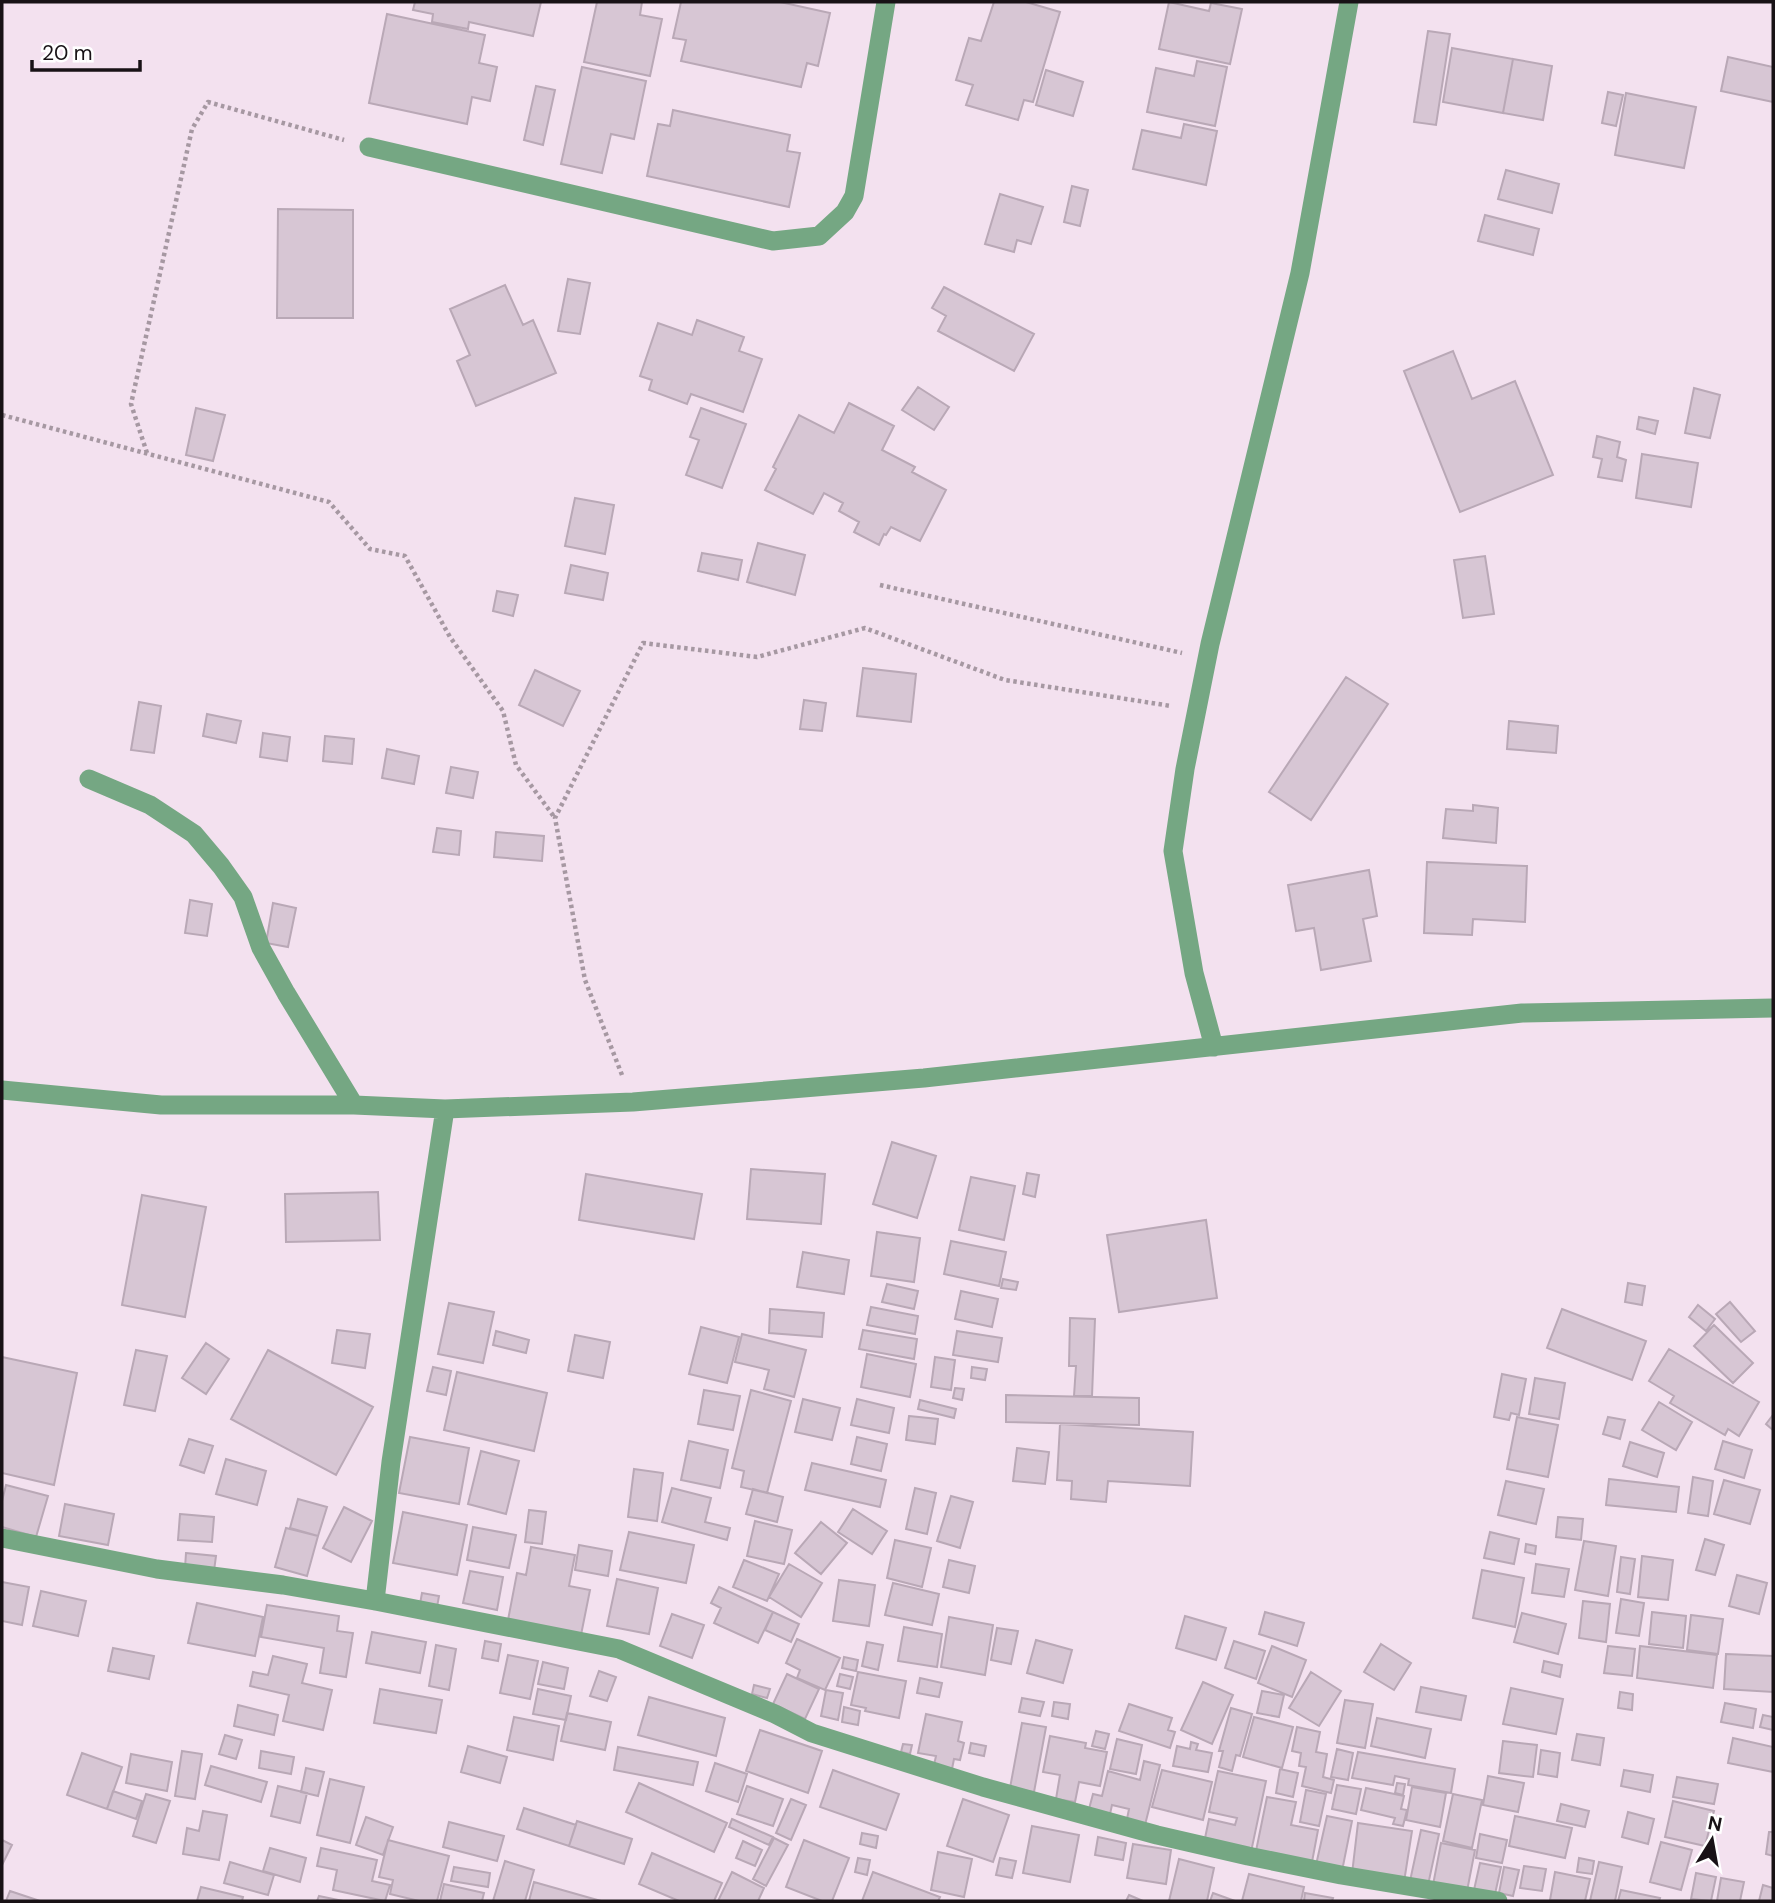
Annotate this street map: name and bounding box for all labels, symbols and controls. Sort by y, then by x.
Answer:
scale bar [32,28,140,72]
text: 20 m [42,39,93,67]
north arrow [1677,1805,1747,1875]
text: N [1706,1810,1724,1837]

